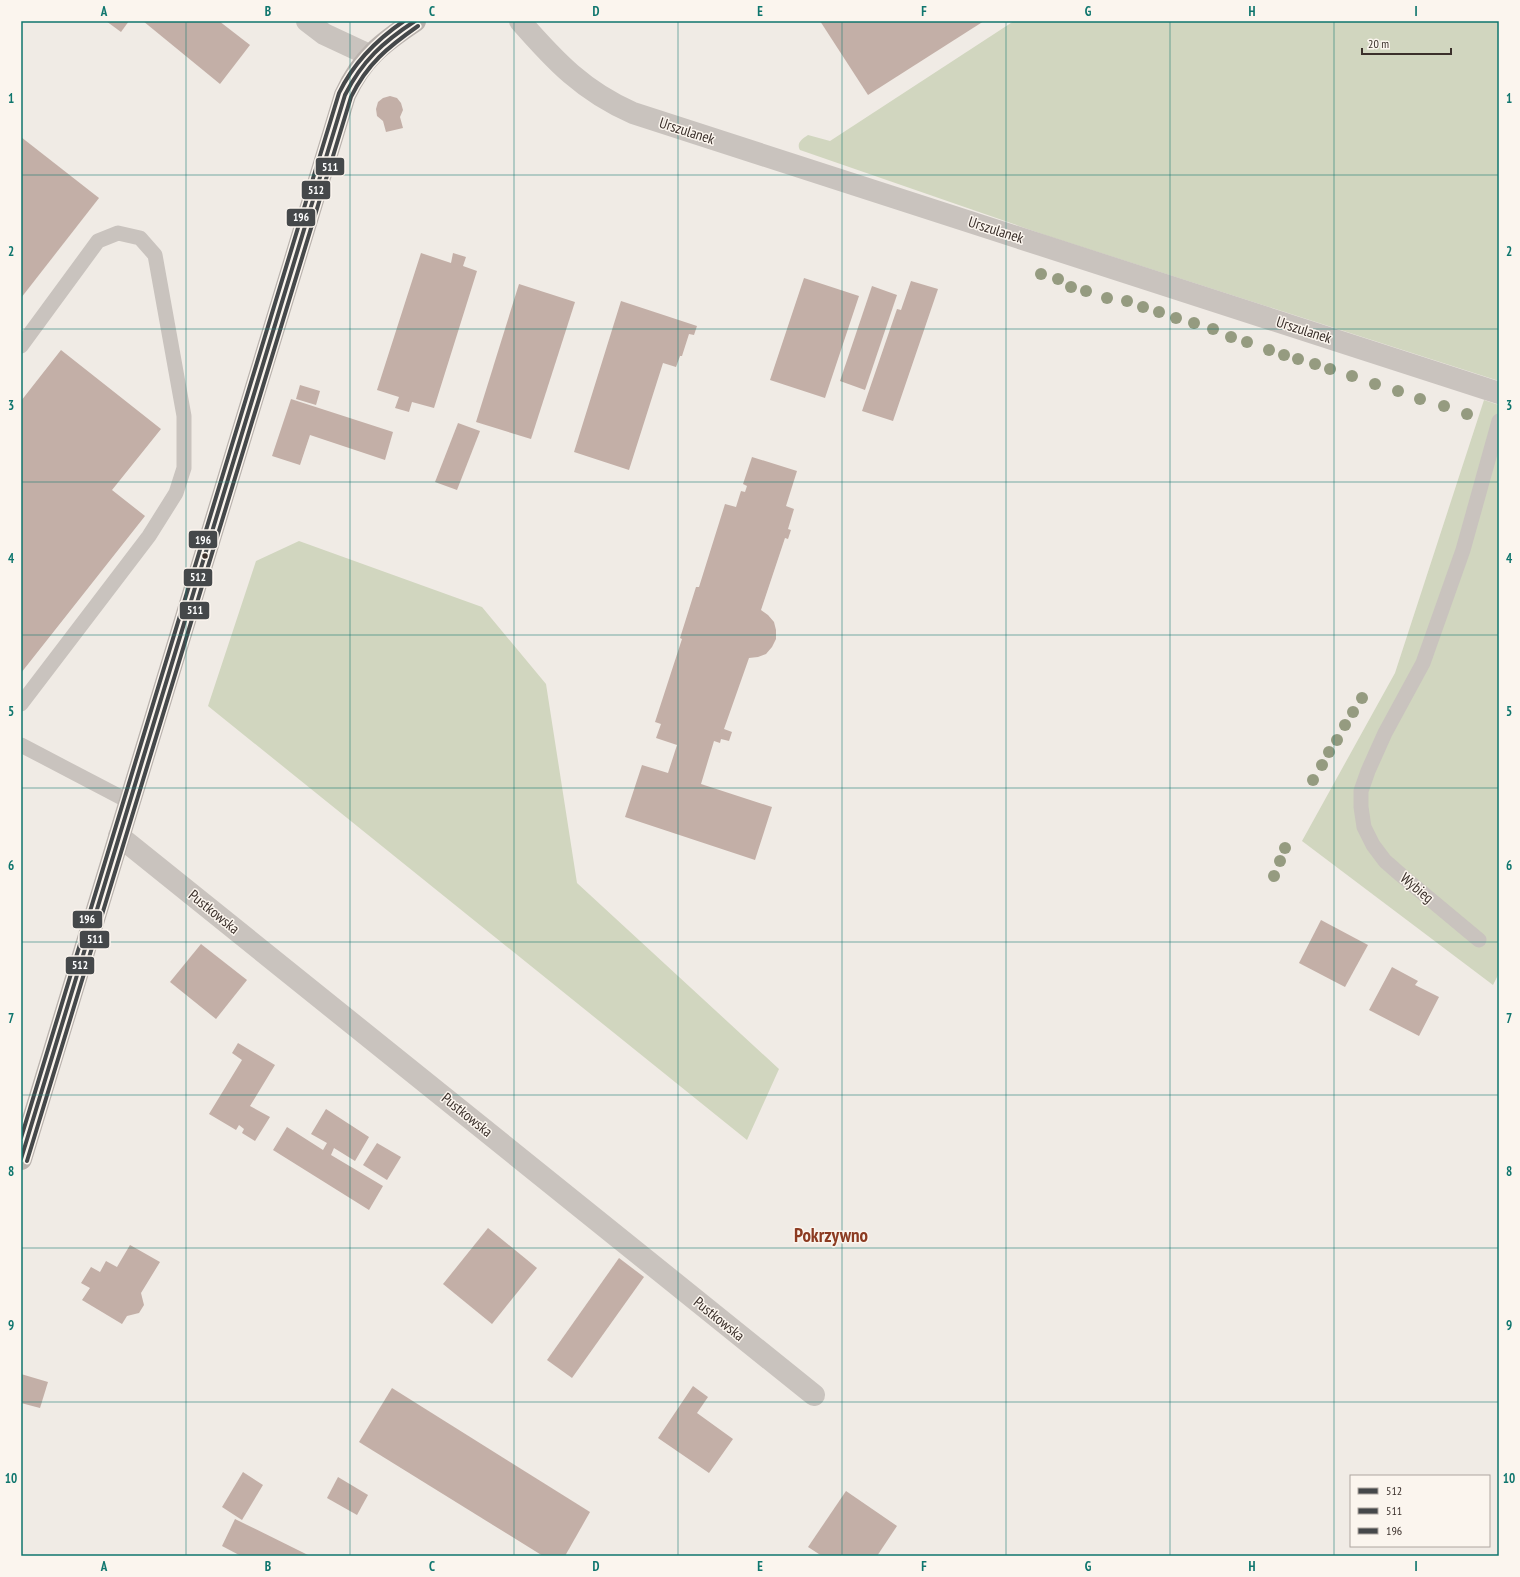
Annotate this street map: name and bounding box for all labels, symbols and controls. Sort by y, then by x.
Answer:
text: A [100,3,108,20]
text: B [265,3,271,20]
text: C [429,3,435,20]
text: D [593,3,600,20]
text: E [757,3,763,20]
text: F [921,3,927,20]
text: G [1085,3,1092,20]
text: H [1249,3,1256,20]
text: I [1414,3,1418,20]
scale bar [1362,30,1451,56]
text: 20 m [1368,36,1389,51]
text: 1 [8,90,14,107]
text: 1 [1506,90,1512,107]
street label: Urszulanek [657,113,717,148]
line badge: 511 [315,157,345,176]
text: 511 [322,160,338,174]
line badge: 512 [301,180,331,200]
text: 512 [308,183,324,197]
line badge: 196 [286,208,316,227]
text: 196 [293,210,309,224]
street label: Urszulanek [966,212,1026,247]
text: 2 [8,243,14,260]
text: 2 [1506,243,1512,260]
street label: Urszulanek [1274,312,1334,347]
text: 3 [8,397,14,414]
text: 3 [1506,397,1512,414]
line badge: 196 [188,530,218,549]
text: 196 [195,533,211,547]
text: 4 [8,550,15,567]
text: 4 [1506,550,1513,567]
unlabelled marker [200,551,210,561]
line badge: 512 [183,568,213,587]
text: 512 [190,570,206,584]
line badge: 511 [179,601,210,620]
text: 511 [187,603,203,617]
text: 5 [8,703,14,720]
text: 5 [1506,703,1512,720]
text: 6 [8,857,14,874]
text: 6 [1506,857,1512,874]
street label: Wybieg [1397,868,1438,907]
street label: Pustkowska [185,885,244,938]
line badge: 196 [72,910,103,929]
text: 196 [79,912,95,926]
line badge: 511 [79,930,110,949]
text: 511 [87,932,103,946]
line badge: 512 [65,956,95,975]
text: 512 [72,958,88,972]
text: 7 [8,1010,14,1027]
text: 7 [1506,1010,1512,1027]
street label: Pustkowska [438,1088,497,1141]
text: 8 [8,1163,14,1180]
text: 8 [1506,1163,1512,1180]
district label: Pokrzywno [794,1223,868,1247]
street label: Pustkowska [690,1292,749,1345]
text: 9 [8,1317,14,1334]
text: 9 [1506,1317,1512,1334]
text: 10 [5,1470,17,1487]
text: 10 [1503,1470,1515,1487]
legend [1350,1475,1490,1547]
text: 512 [1386,1483,1402,1498]
text: 511 [1386,1503,1402,1518]
text: 196 [1386,1523,1402,1538]
text: A [100,1558,108,1575]
text: B [265,1558,271,1575]
text: C [429,1558,435,1575]
text: D [593,1558,600,1575]
text: E [757,1558,763,1575]
text: F [921,1558,927,1575]
text: G [1085,1558,1092,1575]
text: H [1249,1558,1256,1575]
text: I [1414,1558,1418,1575]

